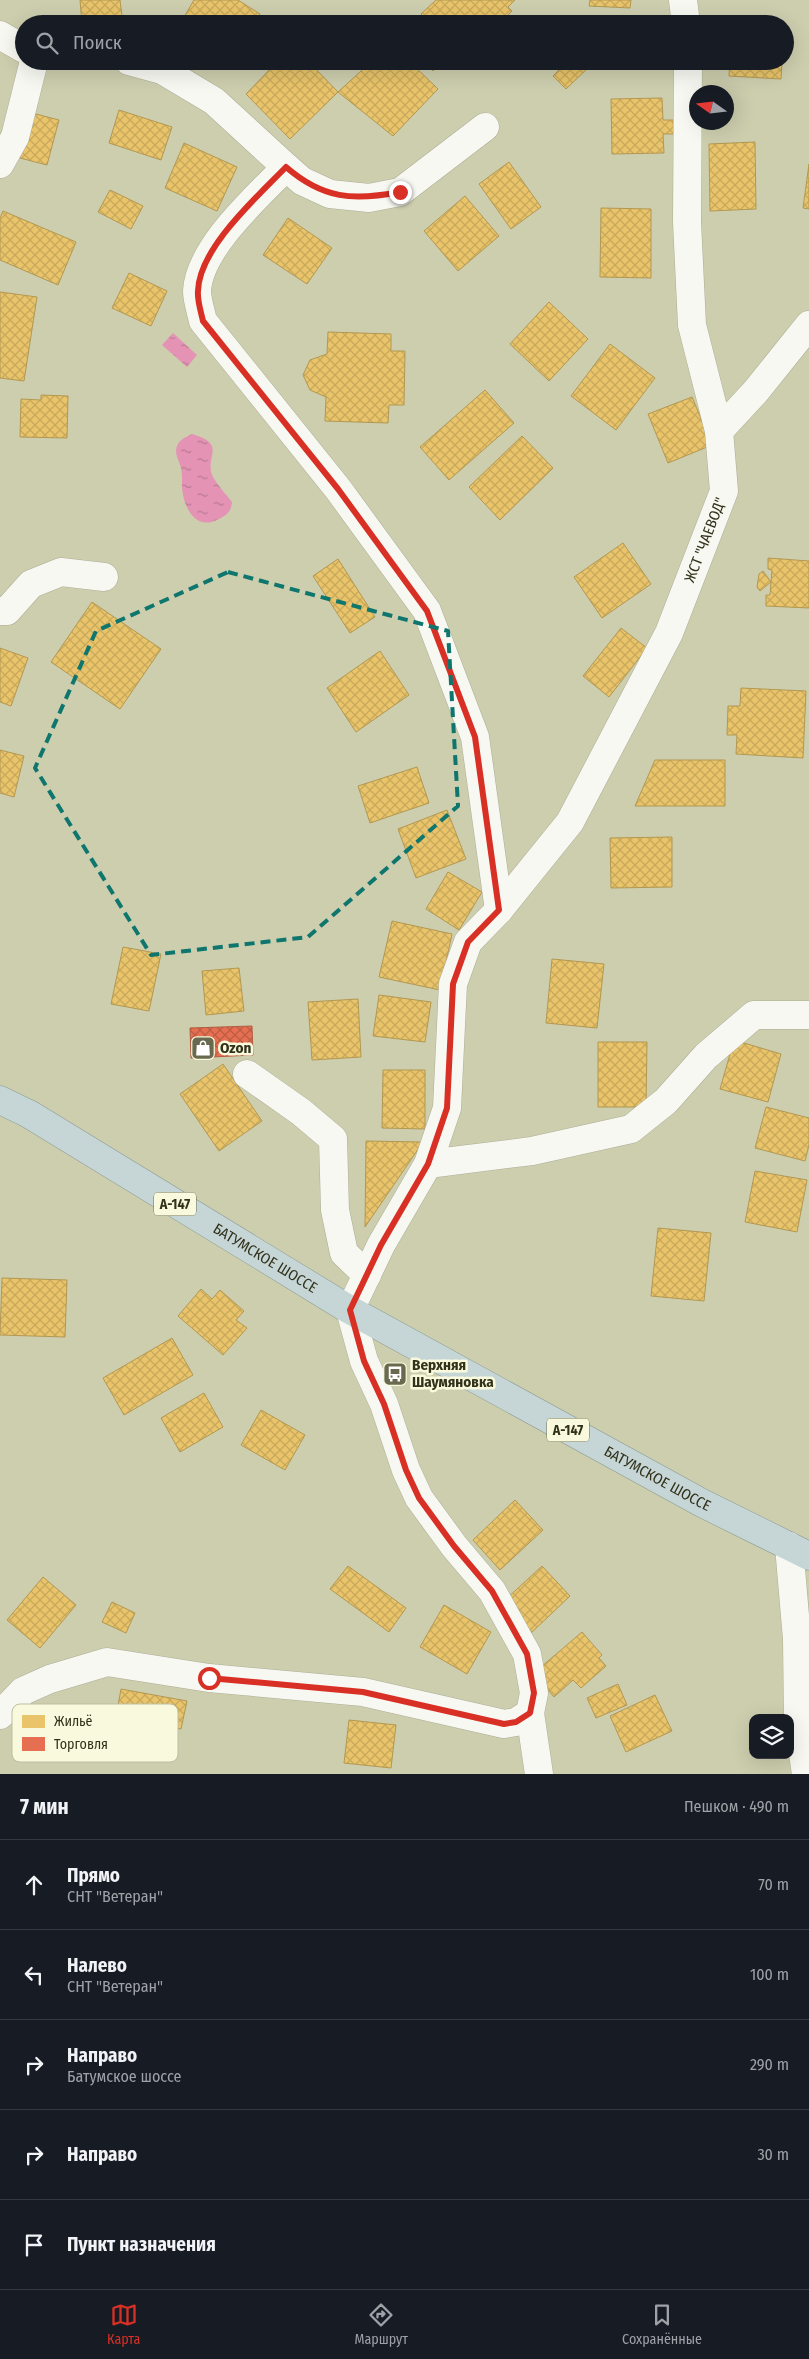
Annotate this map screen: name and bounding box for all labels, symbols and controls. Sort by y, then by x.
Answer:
search box [15,15,794,70]
icon: search [33,29,61,57]
text: Поиск [73,31,122,54]
north arrow [689,85,734,130]
route end [389,181,412,204]
street label: ЖСТ "ЧАЕВОД" [680,495,730,585]
shop icon: Ozon [190,1035,216,1061]
place label: Ozon [220,1039,251,1057]
road number: А-147 [154,1192,196,1216]
street label: БАТУМСКОЕ ШОССЕ [210,1220,321,1297]
place label: Верхняя Шаумяновка [412,1356,494,1391]
bus stop icon: Верхняя Шаумяновка [382,1361,408,1387]
road number: А-147 [547,1418,589,1442]
street label: БАТУМСКОЕ ШОССЕ [601,1442,714,1515]
route start [198,1667,221,1690]
legend [12,1704,178,1762]
text: Жильё [54,1713,93,1730]
map controls [749,1714,794,1759]
button: layers [749,1714,794,1759]
text: Торговля [54,1736,108,1753]
text: 7 мин [20,1794,69,1820]
text: Пешком · 490 m [684,1797,789,1816]
text: Прямо [67,1864,120,1887]
icon: ahead [20,1871,48,1899]
text: 70 m [758,1875,789,1894]
text: СНТ "Ветеран" [67,1887,163,1906]
text: Налево [67,1954,127,1977]
icon: left [20,1961,48,1989]
text: 100 m [750,1965,789,1984]
text: СНТ "Ветеран" [67,1977,163,1996]
text: Направо [67,2044,137,2067]
icon: right [20,2051,48,2079]
text: 290 m [750,2055,789,2074]
text: Батумское шоссе [67,2067,181,2086]
icon: right [20,2141,48,2169]
text: Направо [67,2143,137,2166]
text: 30 m [757,2145,789,2164]
icon: arrive [20,2231,48,2259]
text: Пункт назначения [67,2233,216,2256]
tab: Карта [107,2301,140,2348]
tab: Маршрут [354,2301,408,2348]
tab: Сохранённые [622,2301,702,2348]

